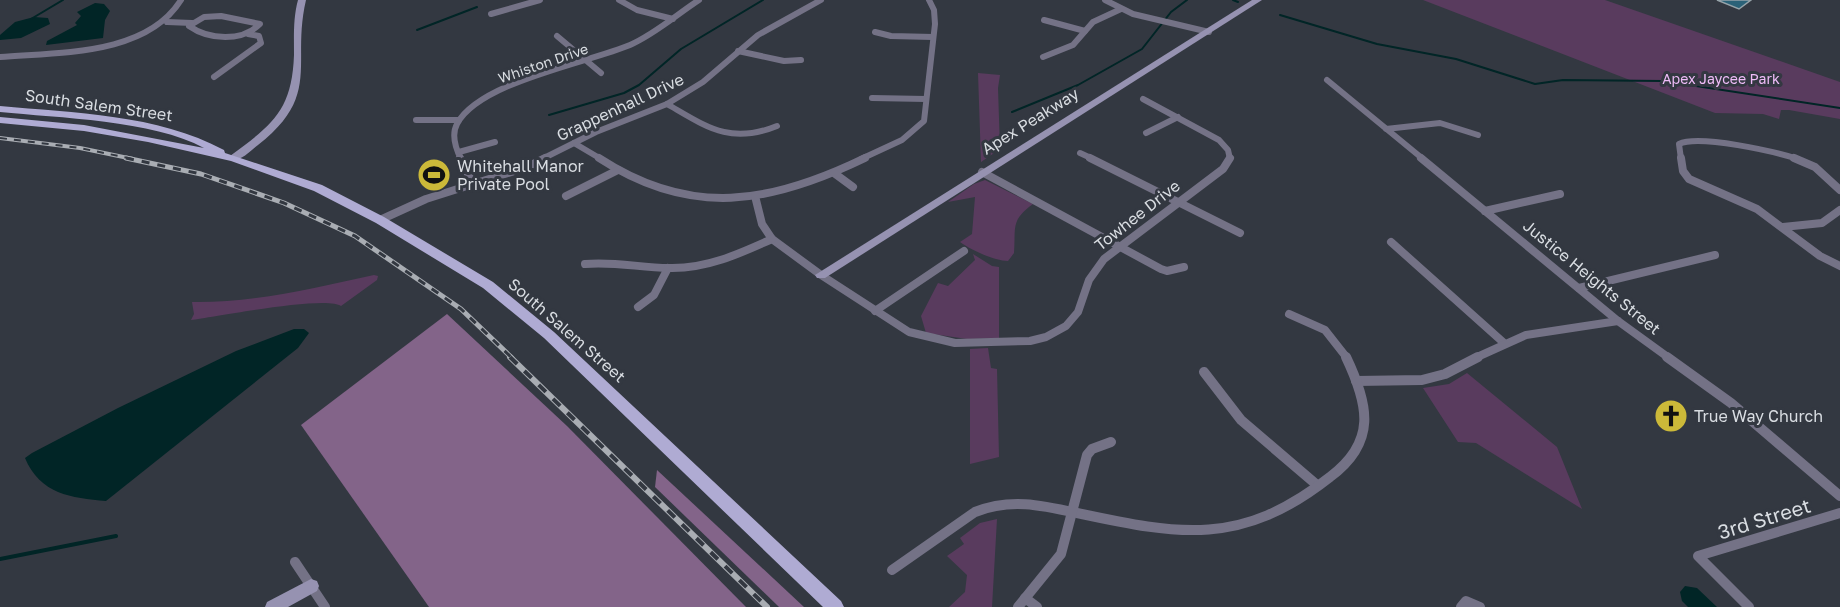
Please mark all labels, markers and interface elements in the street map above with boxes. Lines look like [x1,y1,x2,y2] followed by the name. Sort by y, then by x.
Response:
[496,40,590,86] street label: Whiston Drive
[553,69,687,145] street label: Grappenhall Drive
[1662,70,1780,87] park label: Apex Jaycee Park
[978,83,1082,159] street label: Apex Peakway
[24,85,174,125] street label: South Salem Street
[457,156,584,194] place label: Whitehall Manor Private Pool
[416,157,452,193] sports icon: Whitehall Manor Private Pool
[1090,175,1184,255] street label: Towhee Drive
[1519,215,1665,339] street label: Justice Heights Street
[504,274,630,386] street label: South Salem Street
[1653,398,1689,434] church icon: True Way Church
[1694,406,1823,426] place label: True Way Church
[1715,493,1813,543] street label: 3rd Street

